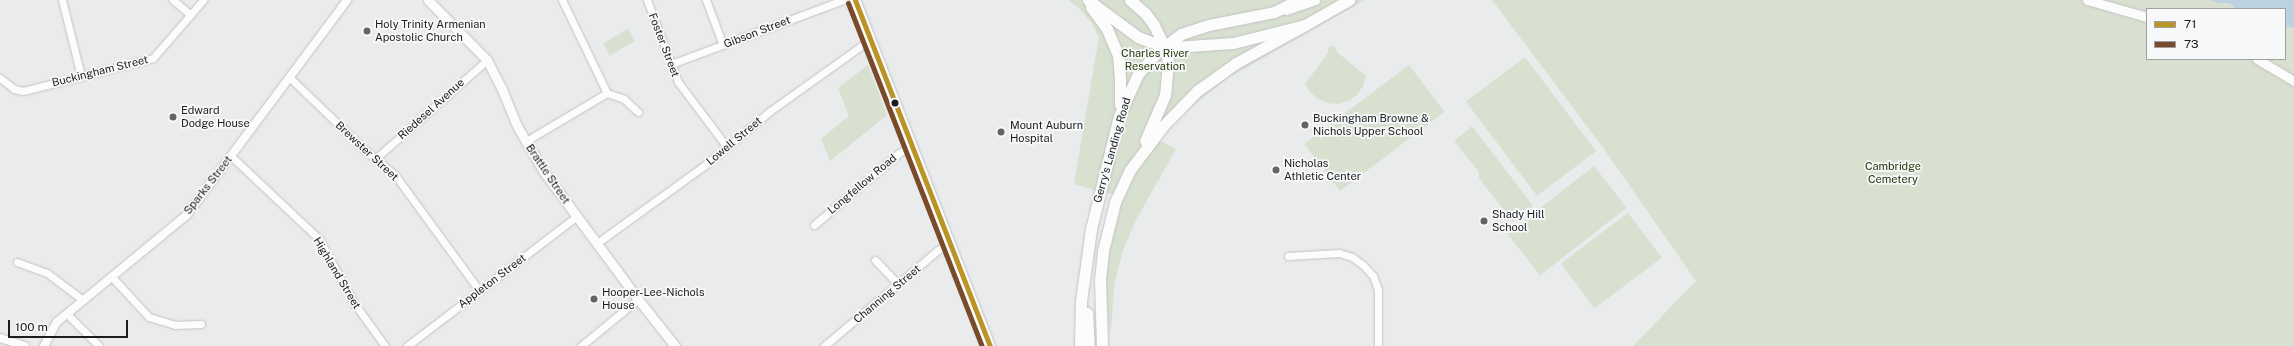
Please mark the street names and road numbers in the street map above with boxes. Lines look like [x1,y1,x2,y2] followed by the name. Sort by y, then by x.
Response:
[646,11,682,79] street label: Foster Street
[722,13,792,51] street label: Gibson Street
[51,53,149,89] street label: Buckingham Street
[395,76,467,142] street label: Riedesel Avenue
[1091,96,1133,204] street label: Gerry's Landing Road
[704,114,764,168] street label: Lowell Street
[333,119,401,183] street label: Brewster Street
[523,142,573,206] street label: Brattle Street
[825,151,899,217] street label: Longfellow Road
[181,153,235,217] street label: Sparks Street
[310,235,364,311] street label: Highland Street
[456,251,528,311] street label: Appleton Street
[851,262,923,326] street label: Channing Street

